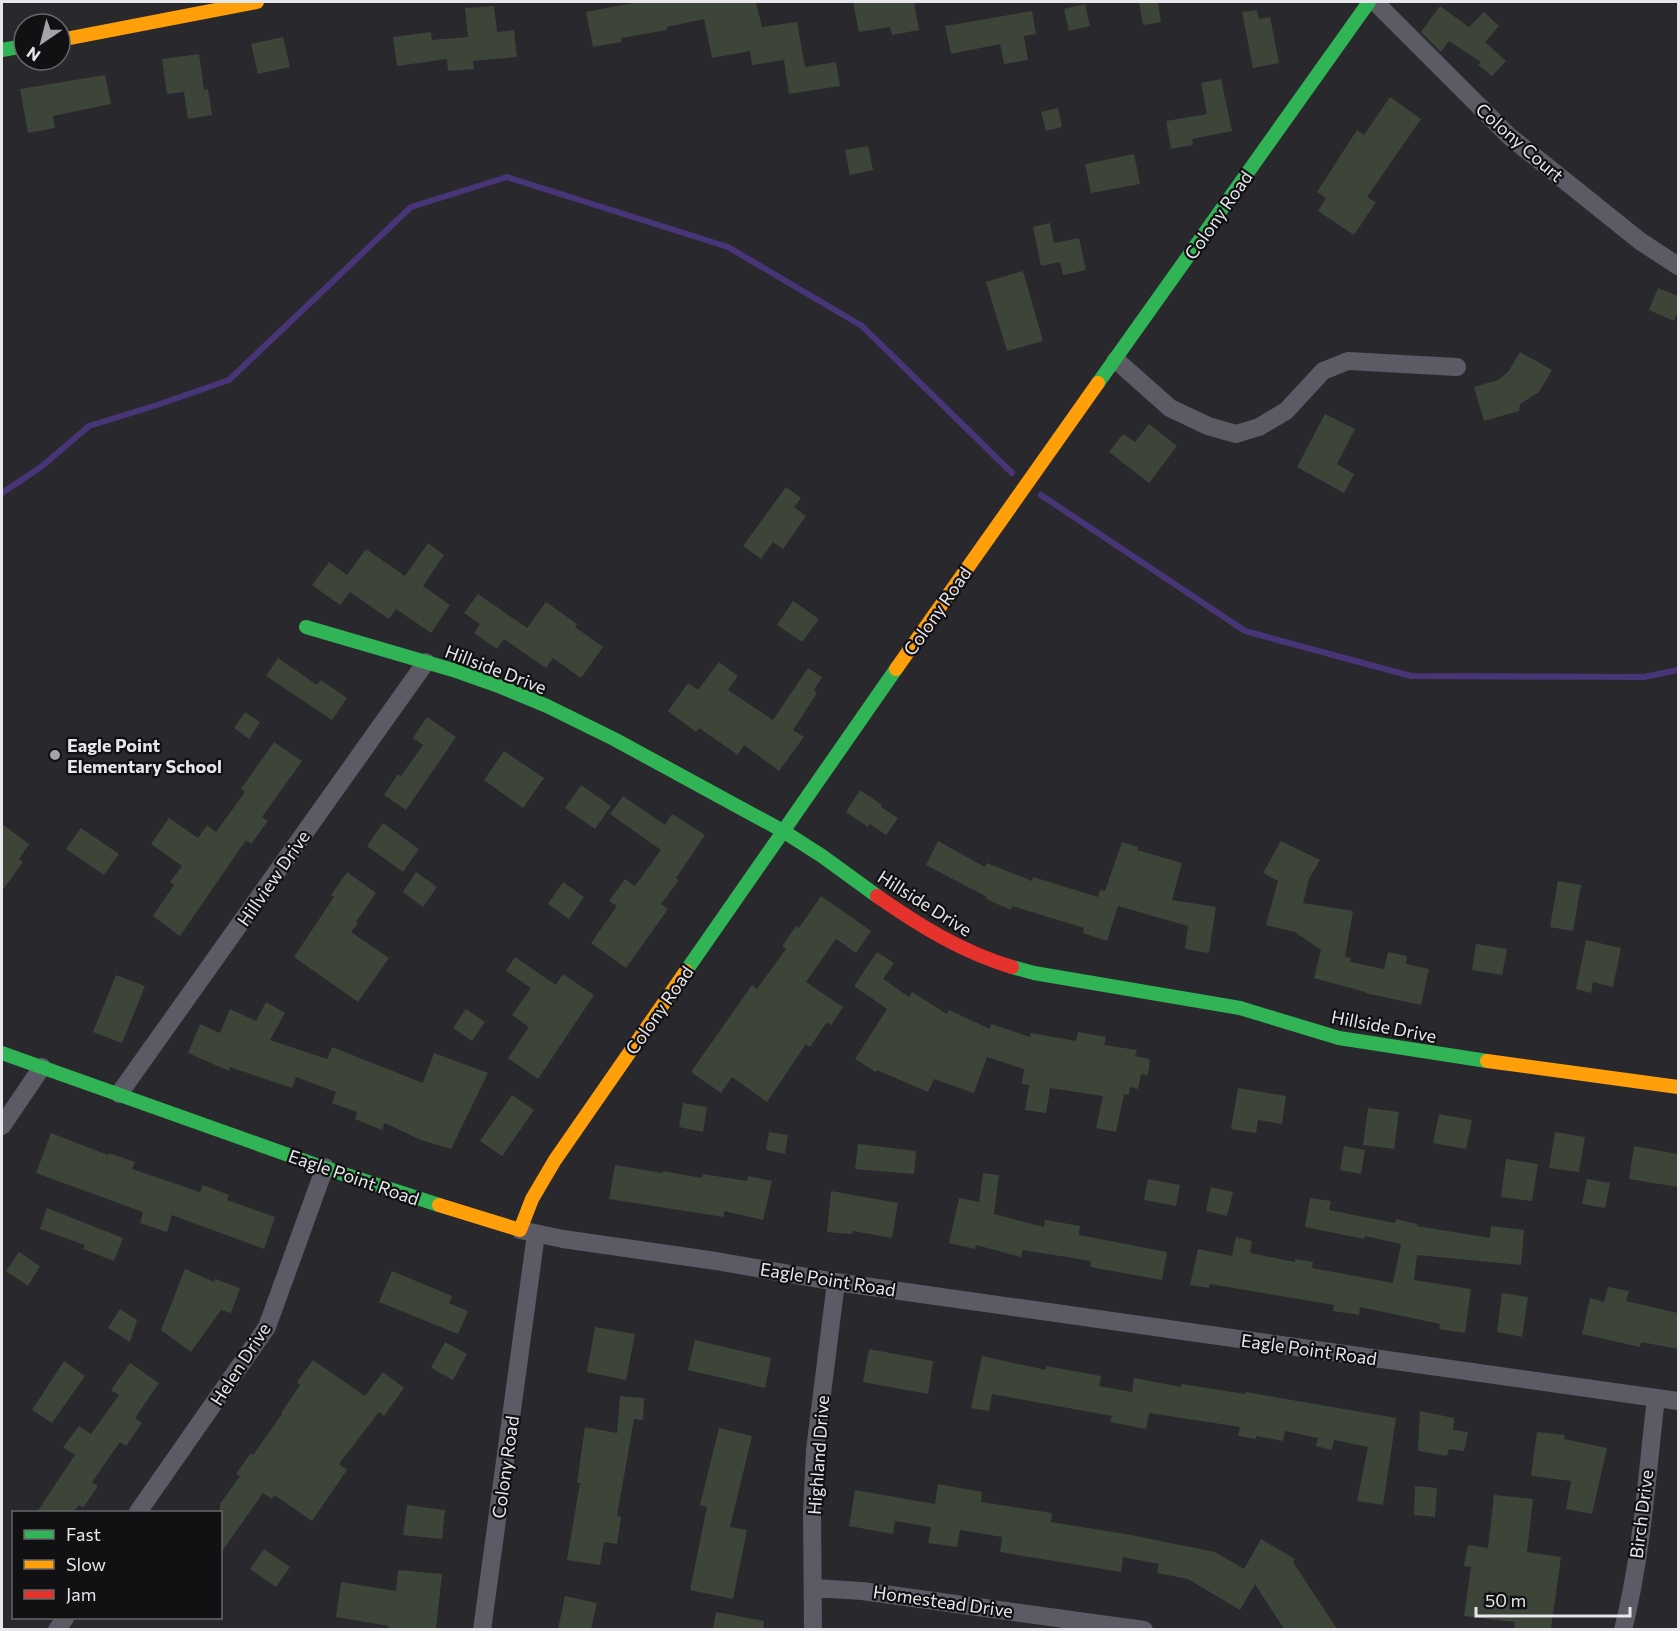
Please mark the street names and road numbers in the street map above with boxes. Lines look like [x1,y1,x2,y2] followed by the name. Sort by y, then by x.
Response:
[1472,98,1568,186] street label: Colony Court
[1179,166,1257,264] street label: Colony Road
[898,562,976,660] street label: Colony Road
[442,640,550,698] street label: Hillside Drive
[232,826,314,930] street label: Hillview Drive
[874,865,976,941] street label: Hillside Drive
[620,961,698,1059] street label: Colony Road
[1329,1005,1439,1047] street label: Hillside Drive
[286,1144,422,1210] street label: Eagle Point Road
[759,1257,897,1301] street label: Eagle Point Road
[205,1318,275,1410] street label: Helen Drive
[1240,1329,1378,1369] street label: Eagle Point Road
[803,1394,833,1516] street label: Highland Drive
[487,1414,523,1520] street label: Colony Road
[1625,1468,1657,1560] street label: Birch Drive
[872,1580,1014,1622] street label: Homestead Drive

